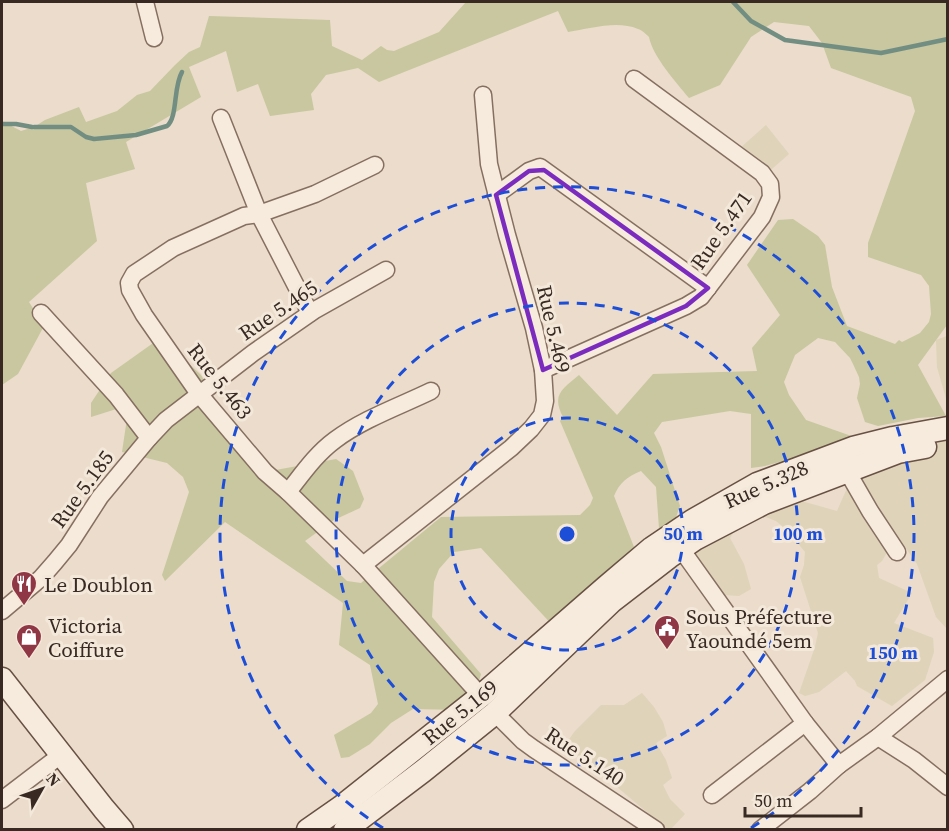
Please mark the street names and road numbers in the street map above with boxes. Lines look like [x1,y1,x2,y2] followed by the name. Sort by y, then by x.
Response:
[683,185,759,275] street label: Rue 5.471
[233,273,323,347] street label: Rue 5.465
[530,282,578,376] street label: Rue 5.469
[181,337,259,425] street label: Rue 5.463
[44,444,120,534] street label: Rue 5.185
[719,453,813,515] street label: Rue 5.328
[416,673,504,751] street label: Rue 5.169
[540,719,630,793] street label: Rue 5.140

